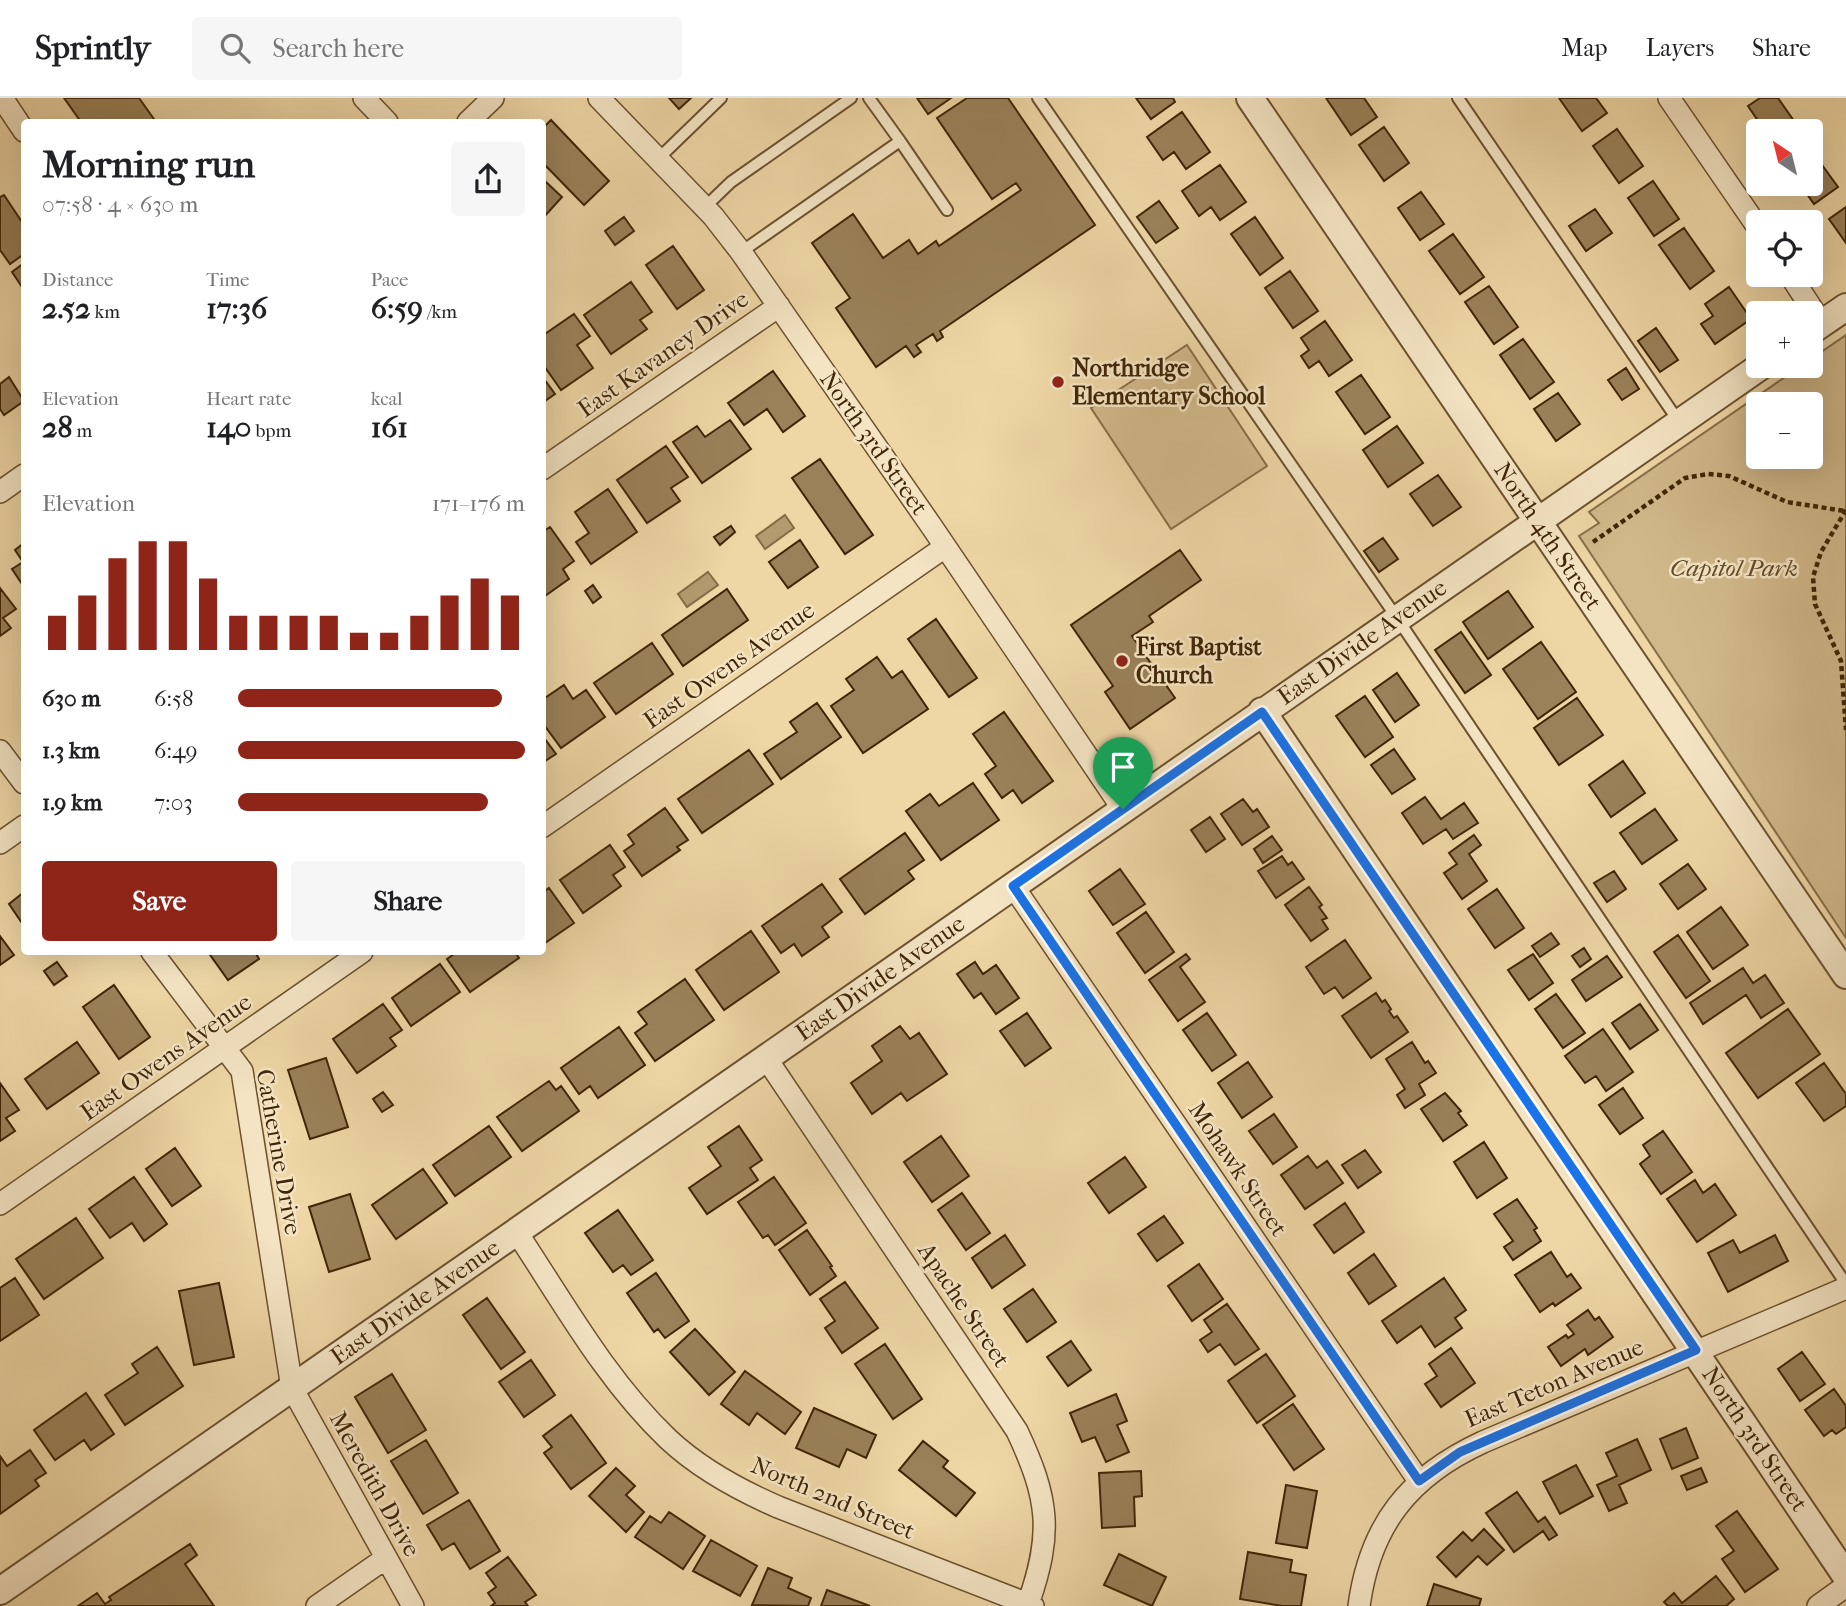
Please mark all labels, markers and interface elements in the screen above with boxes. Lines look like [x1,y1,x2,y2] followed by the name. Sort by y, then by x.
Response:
[192,17,682,80] search box
[35,29,150,68] text: Sprintly
[216,29,254,67] icon: search
[272,33,404,64] text: Search here
[1562,34,1608,62] text: Map
[1646,34,1714,62] text: Layers
[1752,34,1811,62] text: Share
[1746,119,1824,196] north arrow
[1746,119,1823,469] map controls
[42,142,255,187] text: Morning run
[451,142,525,216] button: share
[42,191,198,218] text: 07:58 · 4 × 630 m
[1746,210,1823,287] button: locate
[42,269,113,291] text: Distance
[206,269,250,291] text: Time
[371,269,409,291] text: Pace
[572,285,754,423] street label: East Kavaney Drive
[42,291,90,326] text: 2.52
[206,291,267,326] text: 17:36
[371,291,423,326] text: 6:59
[90,301,120,323] text: km
[423,301,457,323] text: /km
[1746,301,1823,378] button: +
[1072,354,1266,410] place label: Northridge Elementary School
[814,366,934,520] street label: North 3rd Street
[1050,374,1066,390] marker: Northridge Elementary School
[42,388,119,410] text: Elevation
[206,388,291,410] text: Heart rate
[371,388,403,410] text: kcal
[1746,392,1823,469] button: −
[42,410,73,445] text: 28
[206,410,251,445] text: 140
[371,410,408,445] text: 161
[73,420,92,442] text: m
[251,420,291,442] text: bpm
[1488,457,1608,615] street label: North 4th Street
[42,490,135,517] text: Elevation
[432,490,525,517] text: 171–176 m
[1670,554,1798,582] park label: Capitol Park
[1272,573,1452,711] street label: East Divide Avenue
[638,596,820,734] street label: East Owens Avenue
[1135,633,1262,689] place label: First Baptist Church
[1114,653,1130,669] marker: First Baptist Church
[42,685,101,712] text: 630 m
[154,685,194,712] text: 6:58
[42,737,100,764] text: 1.3 km
[154,737,198,764] text: 6:49
[1093,737,1153,809] pin
[1104,748,1142,786] icon: arrive
[42,789,102,816] text: 1.9 km
[154,789,193,816] text: 7:03
[42,861,277,941] button: Save
[291,861,525,941] button: Share
[790,909,970,1047] street label: East Divide Avenue
[75,988,257,1126] street label: East Owens Avenue
[251,1067,307,1237] street label: Catherine Drive
[1183,1096,1294,1242] street label: Mohawk Street
[325,1233,505,1371] street label: East Divide Avenue
[912,1237,1016,1373] street label: Apache Street
[1460,1333,1648,1433] street label: East Teton Avenue
[1696,1361,1814,1517] street label: North 3rd Street
[324,1407,426,1561] street label: Meredith Drive
[747,1451,919,1545] street label: North 2nd Street

